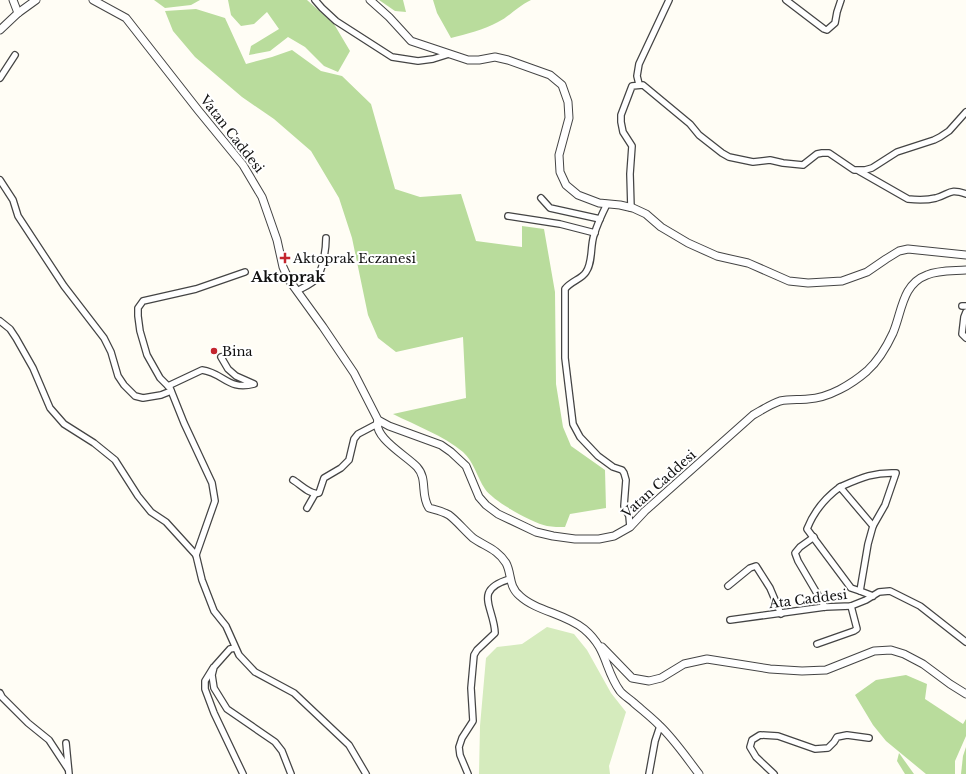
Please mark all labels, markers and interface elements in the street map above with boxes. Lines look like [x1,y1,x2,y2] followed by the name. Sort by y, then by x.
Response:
[196,91,268,177] street label: Vatan Caddesi
[292,250,416,267] place label: Aktoprak Eczanesi
[280,253,290,263] marker: Aktoprak Eczanesi
[250,267,326,286] district label: Aktoprak
[222,343,253,360] place label: Bina
[209,346,219,356] marker: Bina
[618,446,700,522] street label: Vatan Caddesi
[767,586,849,612] street label: Ata Caddesi

